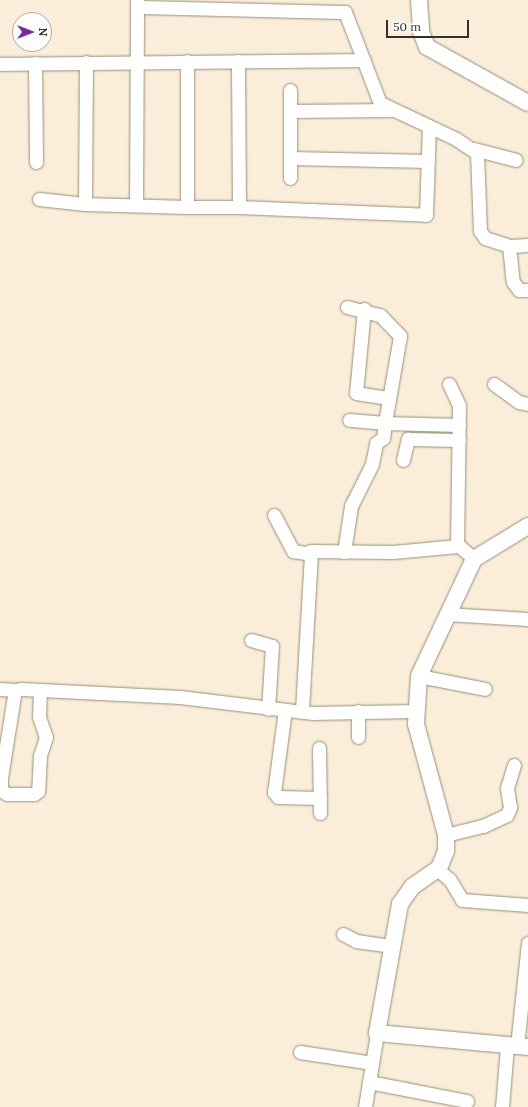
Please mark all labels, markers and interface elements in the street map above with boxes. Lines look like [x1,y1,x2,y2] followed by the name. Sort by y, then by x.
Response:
[12,12,52,52] north arrow
[388,12,471,38] scale bar
[393,19,421,34] text: 50 m
[36,28,50,36] text: N

